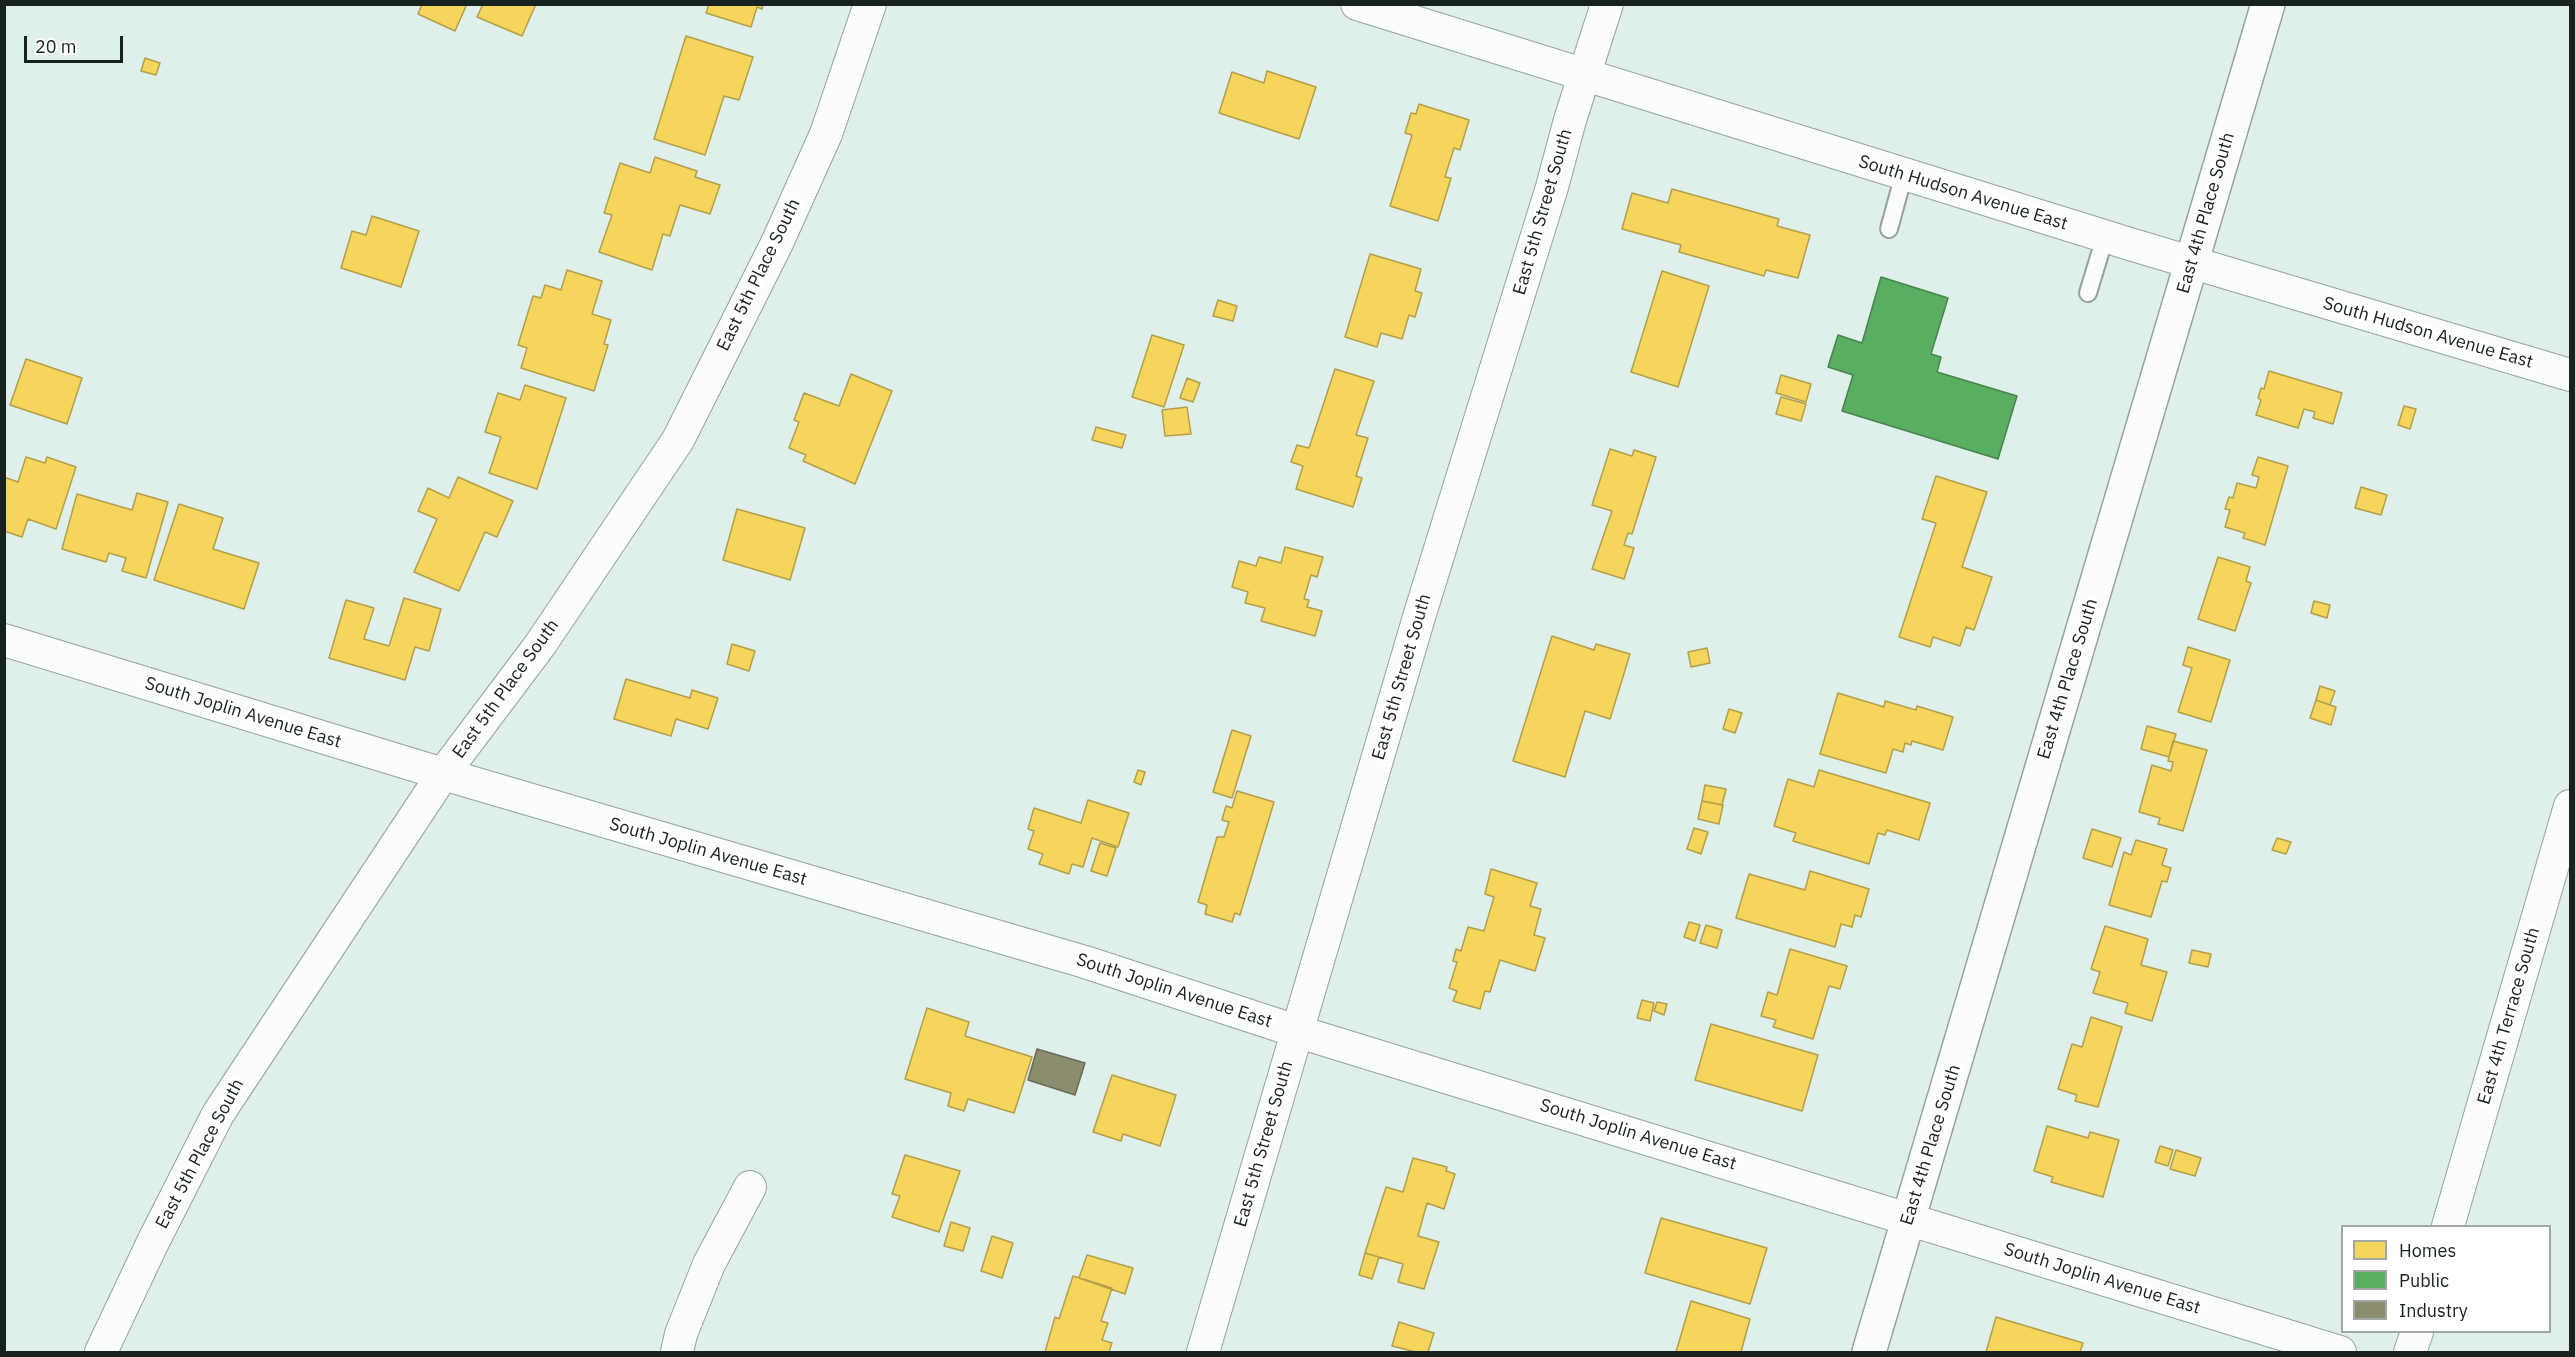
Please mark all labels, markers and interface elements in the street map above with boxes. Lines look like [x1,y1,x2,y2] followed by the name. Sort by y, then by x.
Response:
[27,24,126,62] scale bar
[35,35,77,58] text: 20 m
[1509,126,1577,298] street label: East 5th Street South
[2173,130,2239,296] street label: East 4th Place South
[1856,151,2070,235] street label: South Hudson Avenue East
[713,195,805,355] street label: East 5th Place South
[2320,293,2536,373] street label: South Hudson Avenue East
[1368,591,1436,763] street label: East 5th Street South
[2033,596,2103,762] street label: East 4th Place South
[448,615,564,763] street label: East 5th Place South
[142,673,344,753] street label: South Joplin Avenue East
[607,813,809,891] street label: South Joplin Avenue East
[2473,925,2545,1107] street label: East 4th Terrace South
[1073,949,1275,1033] street label: South Joplin Avenue East
[1230,1058,1298,1230] street label: East 5th Street South
[1896,1062,1966,1228] street label: East 4th Place South
[151,1075,249,1233] street label: East 5th Place South
[1537,1095,1739,1175] street label: South Joplin Avenue East
[2341,1225,2551,1333] legend
[2001,1239,2203,1319] street label: South Joplin Avenue East
[2399,1239,2456,1262] text: Homes
[2399,1269,2449,1292] text: Public
[2399,1299,2468,1322] text: Industry

